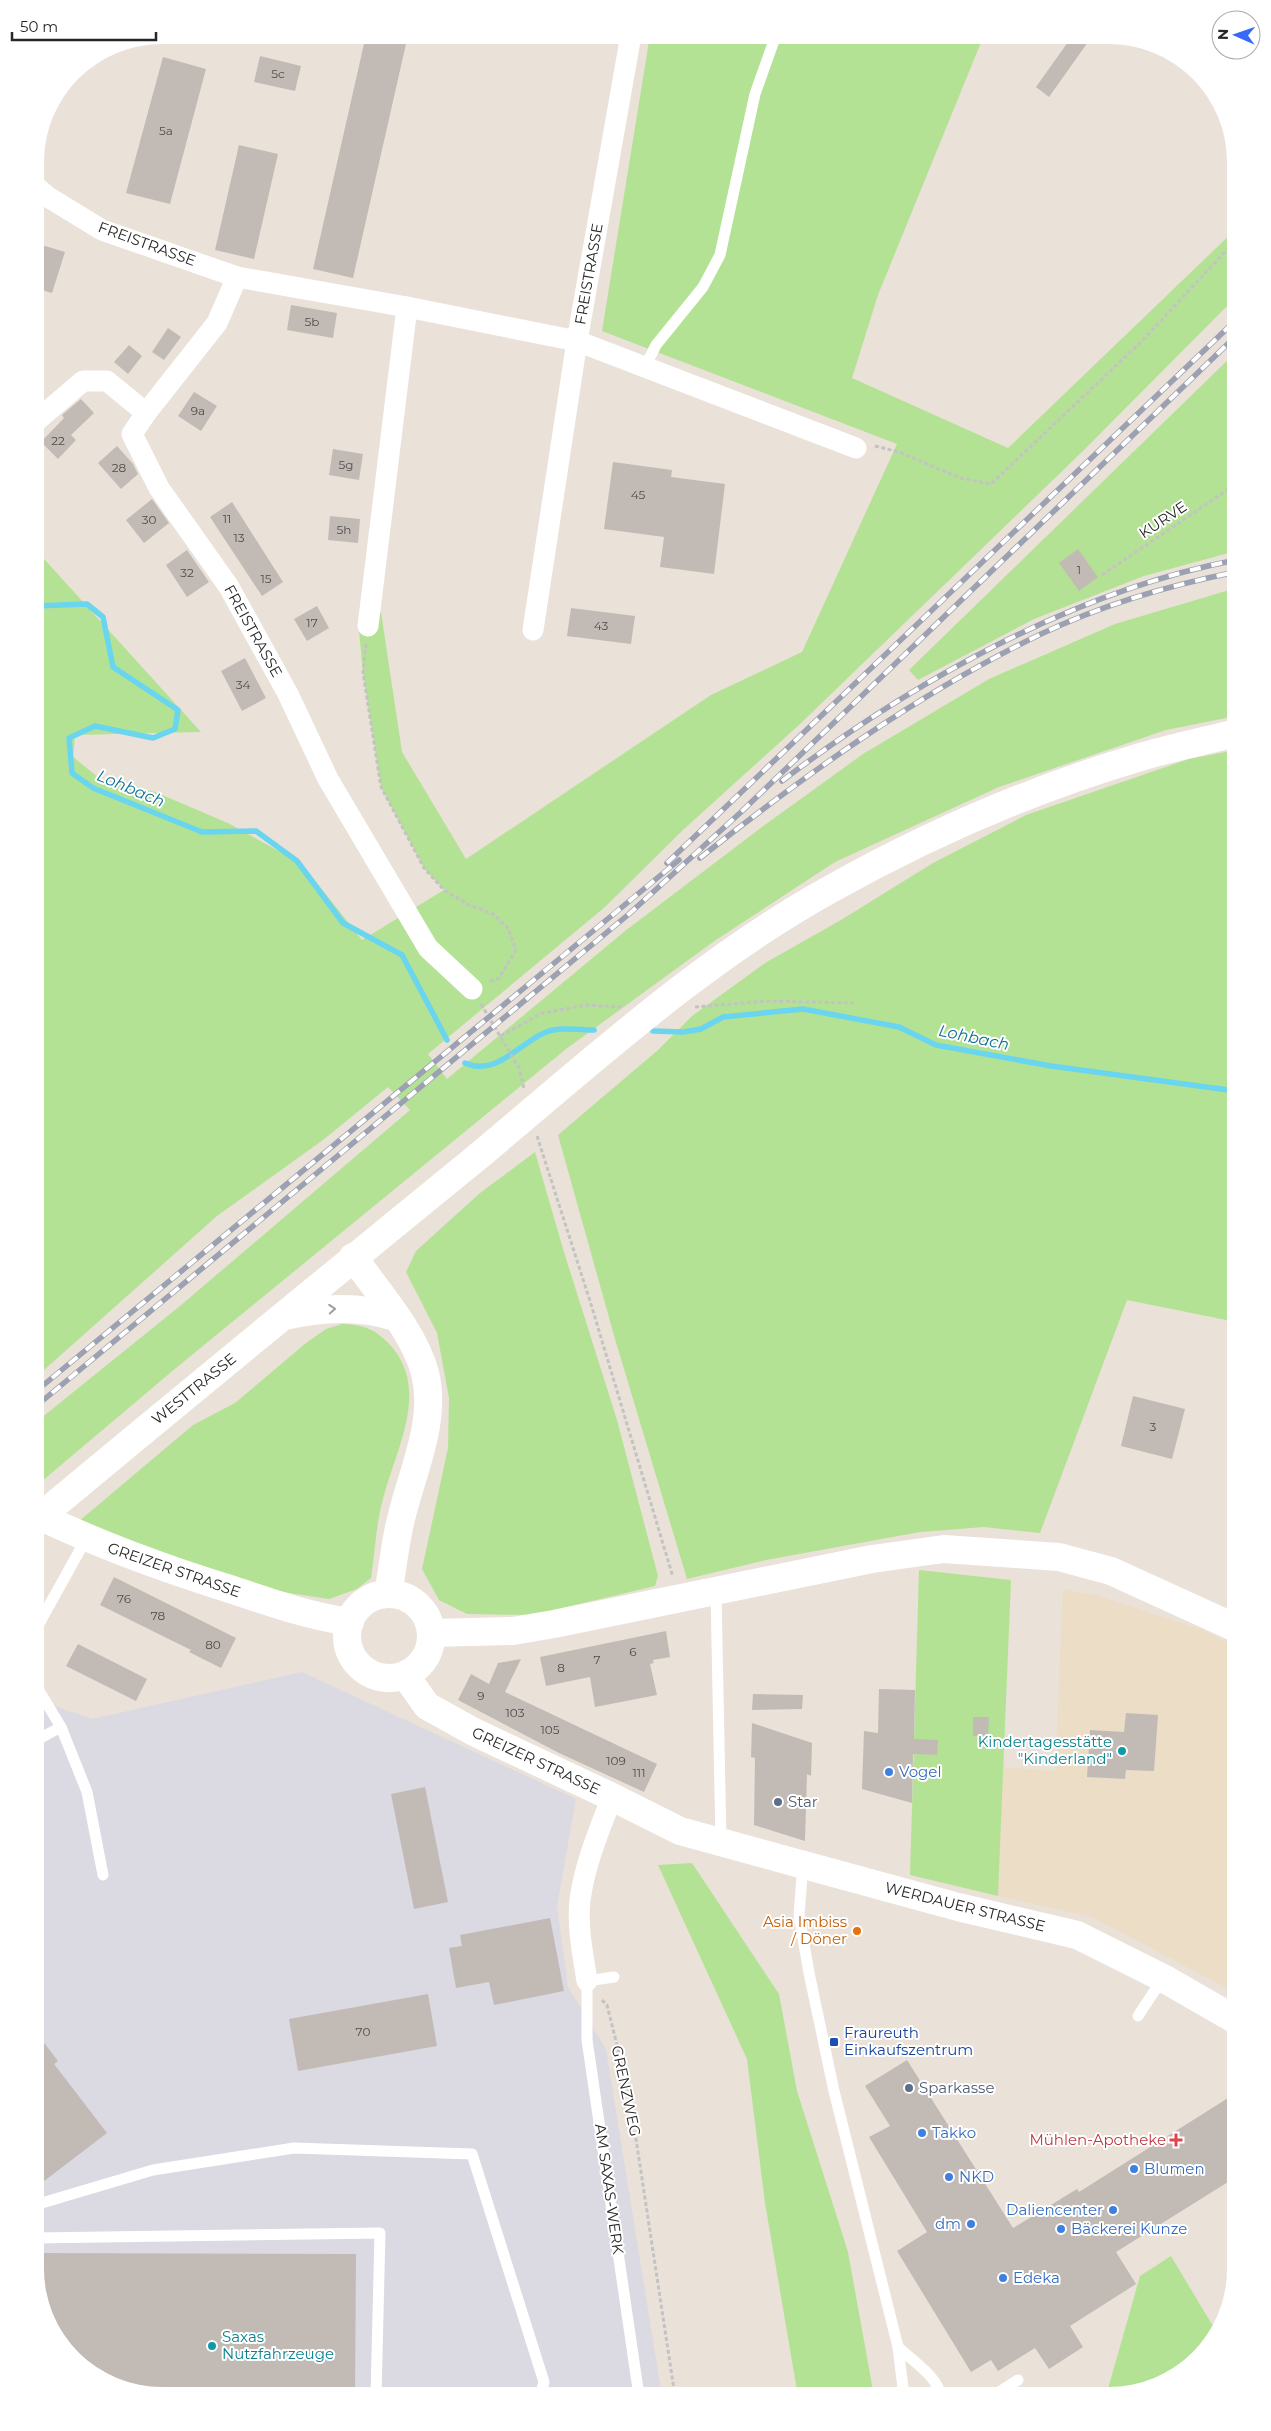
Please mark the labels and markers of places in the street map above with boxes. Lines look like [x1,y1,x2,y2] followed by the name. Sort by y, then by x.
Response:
[978,1732,1112,1768] place label: Kindertagesstätte "Kinderland"
[1116,1745,1128,1757] marker: Kindertagesstätte "Kinderland"
[899,1762,941,1781] place label: Vogel
[883,1766,895,1778] marker: Vogel
[788,1792,818,1811] place label: Star
[772,1796,784,1808] marker: Star
[763,1912,847,1948] place label: Asia Imbiss / Döner
[851,1925,863,1937] marker: Asia Imbiss / Döner
[844,2023,973,2059] place label: Fraureuth Einkaufszentrum
[828,2036,840,2048] marker: Fraureuth Einkaufszentrum
[919,2078,994,2097] place label: Sparkasse
[903,2082,915,2094] marker: Sparkasse
[932,2123,976,2142] place label: Takko
[916,2127,928,2139] marker: Takko
[1029,2130,1166,2149] place label: Mühlen-Apotheke
[1170,2134,1182,2146] marker: Mühlen-Apotheke
[1144,2159,1205,2178] place label: Blumen
[1128,2163,1140,2175] marker: Blumen
[959,2167,994,2186] place label: NKD
[943,2171,955,2183] marker: NKD
[1006,2200,1103,2219] place label: Daliencenter
[1107,2204,1119,2216] marker: Daliencenter
[935,2214,961,2233] place label: dm
[965,2218,977,2230] marker: dm
[1071,2219,1187,2238] place label: Bäckerei Kunze
[1055,2223,1067,2235] marker: Bäckerei Kunze
[1013,2268,1060,2287] place label: Edeka
[997,2272,1009,2284] marker: Edeka
[222,2327,334,2363] place label: Saxas Nutzfahrzeuge
[206,2340,218,2352] marker: Saxas Nutzfahrzeuge

